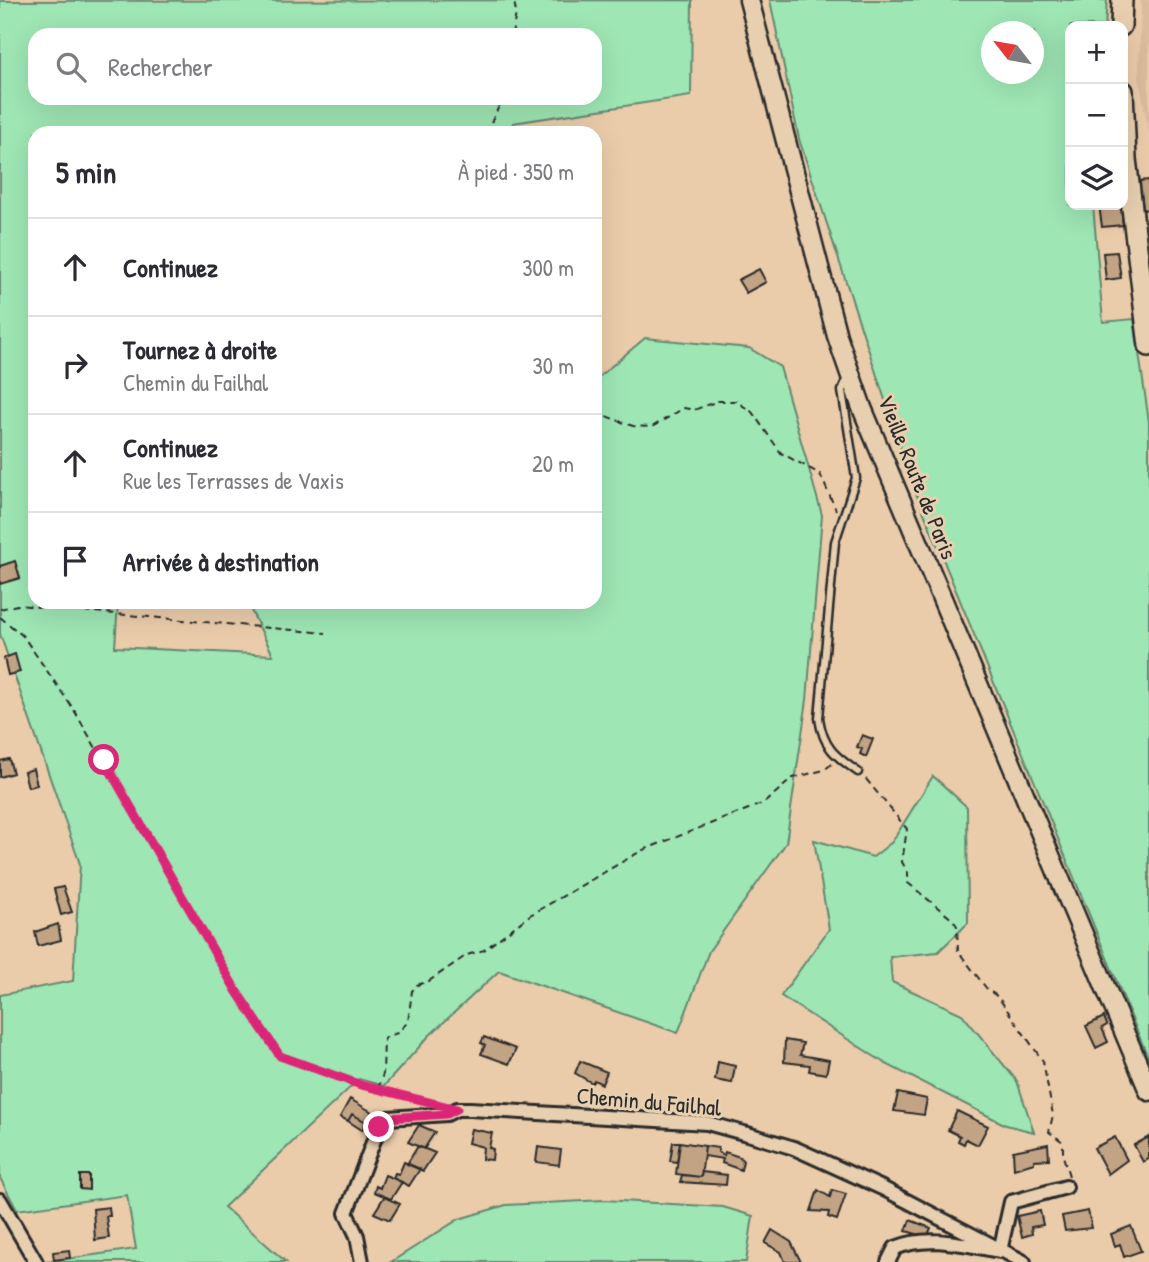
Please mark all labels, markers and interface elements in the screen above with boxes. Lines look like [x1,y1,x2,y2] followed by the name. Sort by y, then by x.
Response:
[981,21,1044,84] north arrow
[1065,21,1128,210] map controls
[1065,21,1128,84] button: +
[28,28,602,105] search box
[52,48,90,86] icon: search
[108,49,213,84] text: Rechercher
[1065,84,1128,147] button: −
[1065,147,1128,210] button: layers
[56,152,116,192] text: 5 min
[458,156,574,187] text: À pied · 350 m
[56,248,94,286] icon: ahead
[123,250,218,285] text: Continuez
[522,252,574,283] text: 300 m
[123,332,277,367] text: Tournez à droite
[56,346,94,384] icon: right
[532,350,574,381] text: 30 m
[123,367,268,398] text: Chemin du Failhal
[871,390,965,564] street label: Vieille Route de Paris
[123,430,218,465] text: Continuez
[56,444,94,482] icon: ahead
[532,448,574,479] text: 20 m
[123,465,344,496] text: Rue les Terrasses de Vaxis
[56,542,94,580] icon: arrive
[123,544,319,579] text: Arrivée à destination
[88,744,119,775] route start
[575,1079,723,1123] street label: Chemin du Failhal
[363,1111,394,1142] route end

